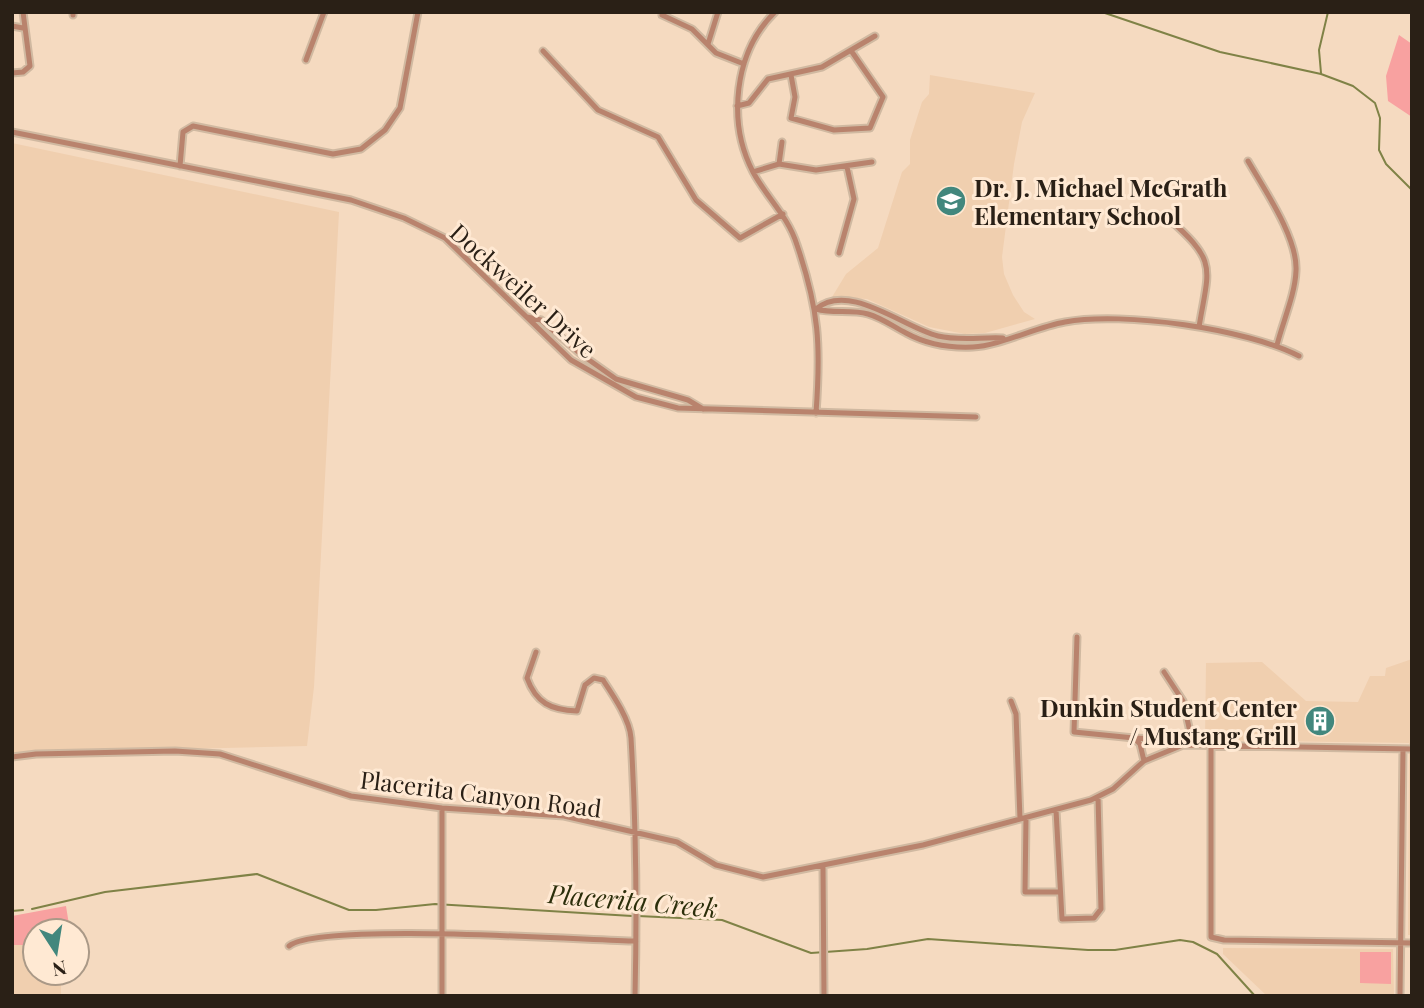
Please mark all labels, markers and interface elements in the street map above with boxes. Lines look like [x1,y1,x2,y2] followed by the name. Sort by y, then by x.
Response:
[974,171,1228,231] place label: Dr. J. Michael McGrath Elementary School
[934,184,968,218] school or university icon: Dr. J. Michael McGrath Elementary School
[444,216,604,364] street label: Dockweiler Drive
[1040,691,1298,751] place label: Dunkin Student Center / Mustang Grill
[1303,704,1337,738] building icon: Dunkin Student Center / Mustang Grill
[359,762,604,824] street label: Placerita Canyon Road
[546,875,719,925] water label: Placerita Creek
[21,917,91,987] north arrow
[50,955,69,984] text: N

